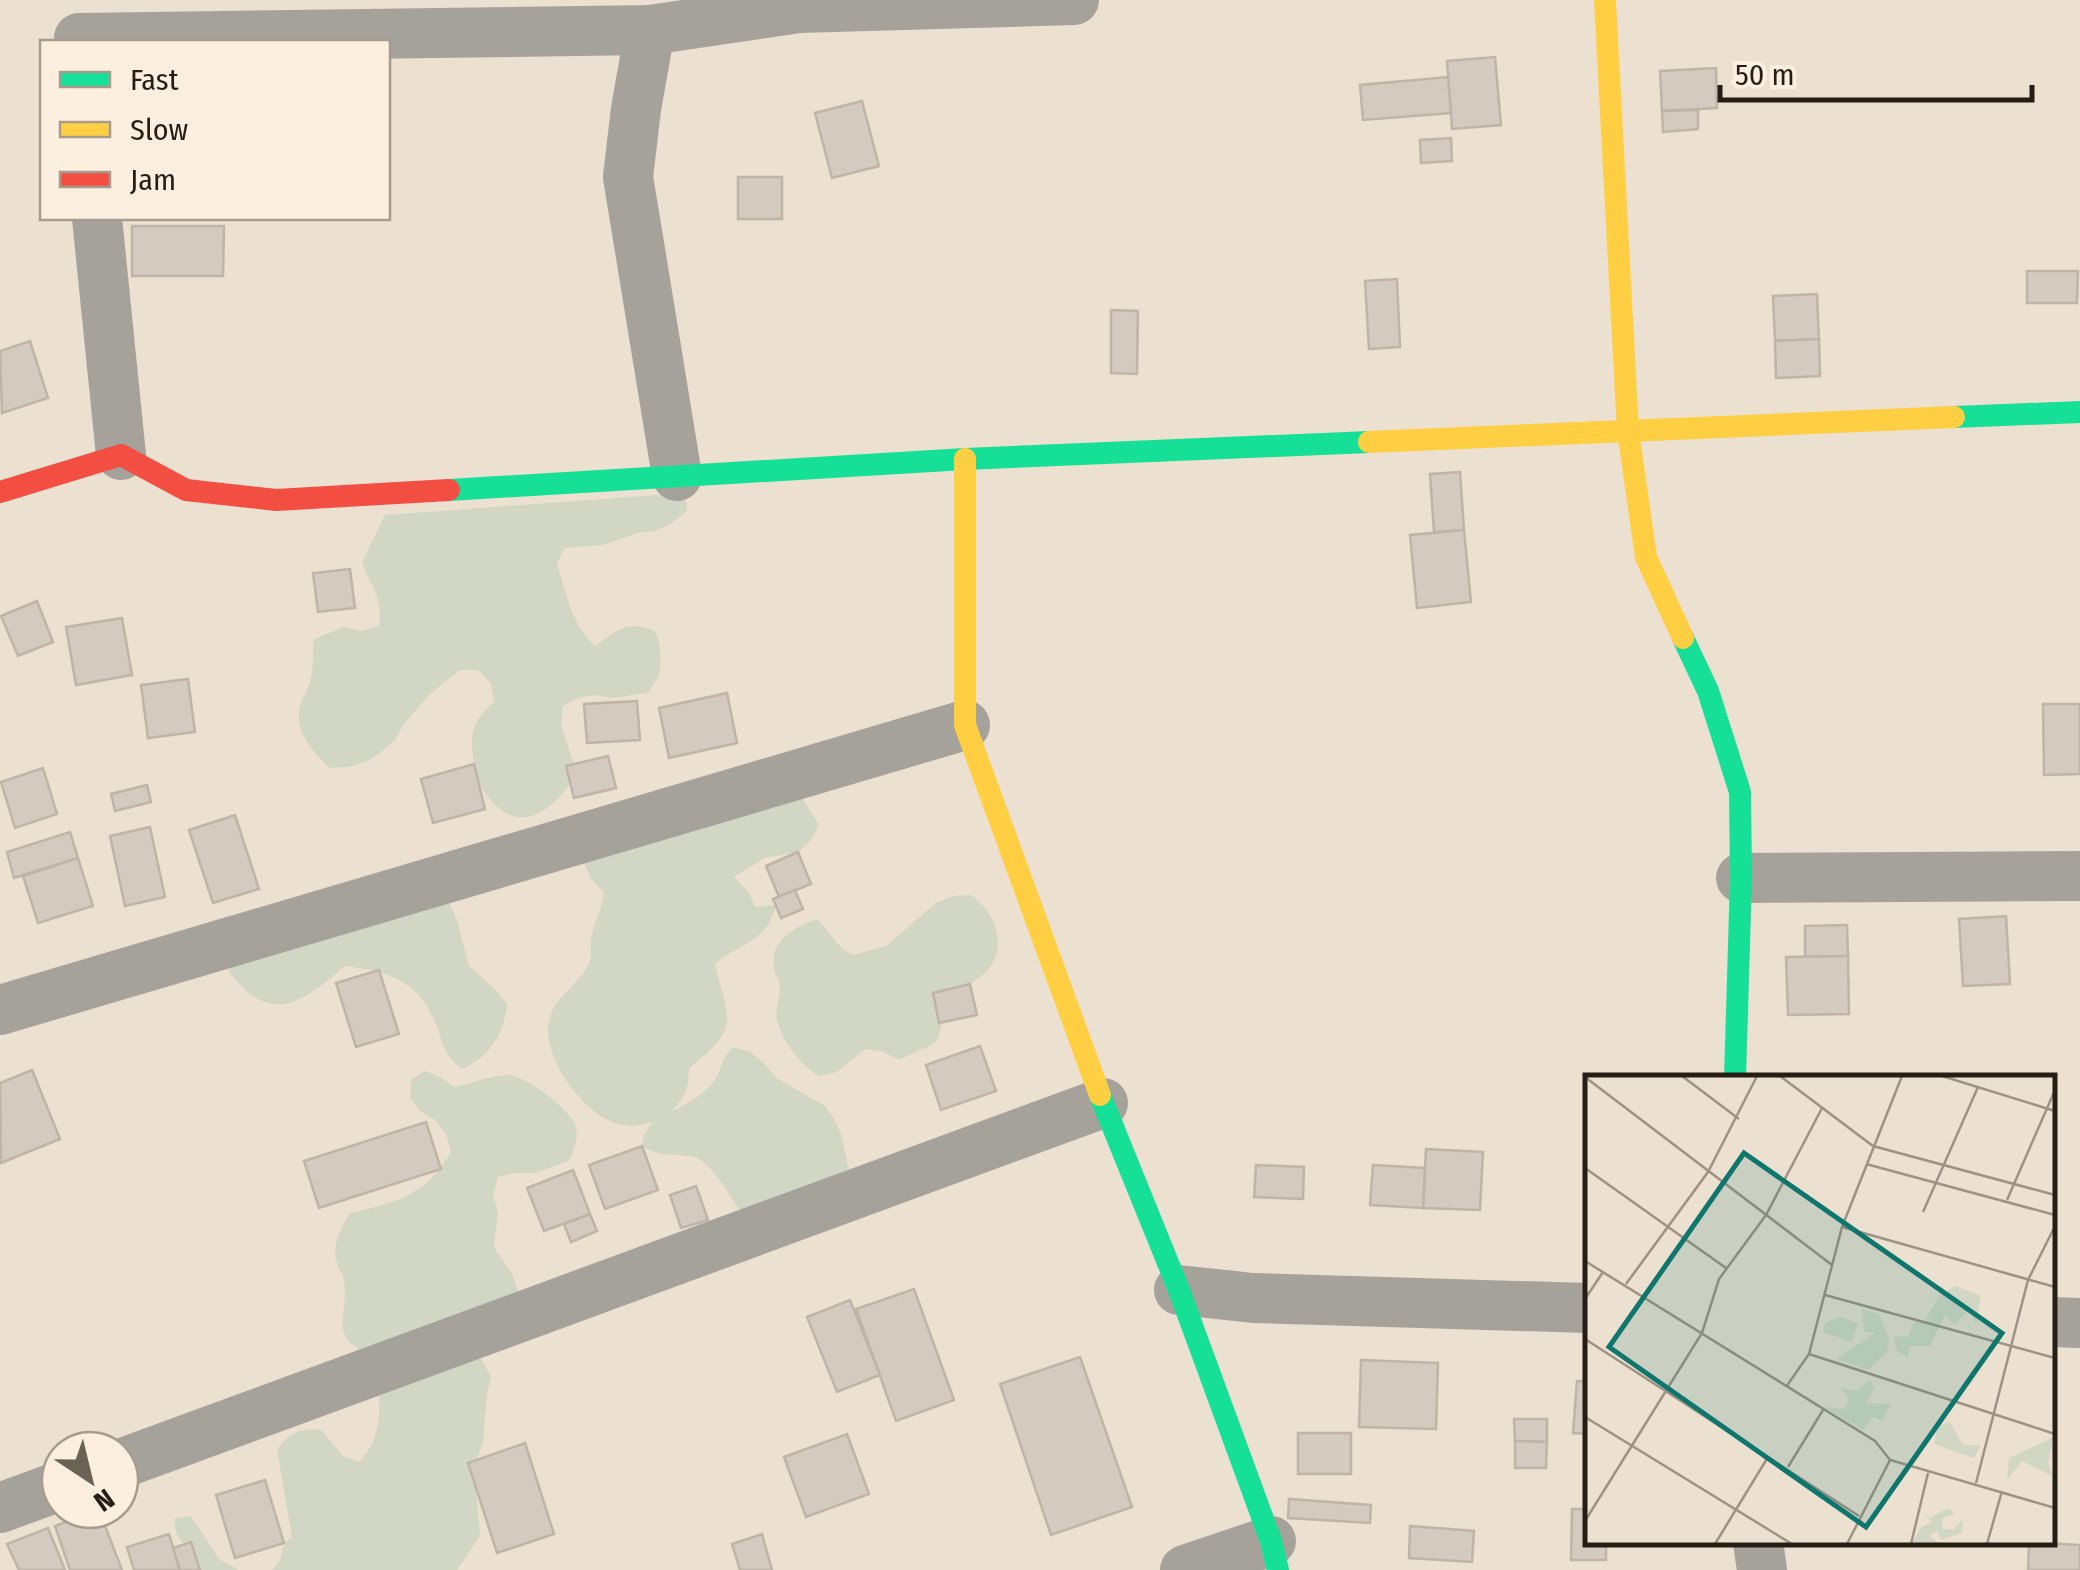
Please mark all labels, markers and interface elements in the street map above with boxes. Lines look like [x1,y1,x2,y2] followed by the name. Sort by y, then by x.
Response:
[40,40,390,220] legend
[1720,40,2032,102] scale bar
[1735,57,1795,93] text: 50 m
[130,62,179,98] text: Fast
[130,112,188,148] text: Slow
[130,162,176,198] text: Jam
[1585,1075,2055,1545] inset map
[40,1430,140,1530] north arrow
[88,1482,120,1518] text: N

